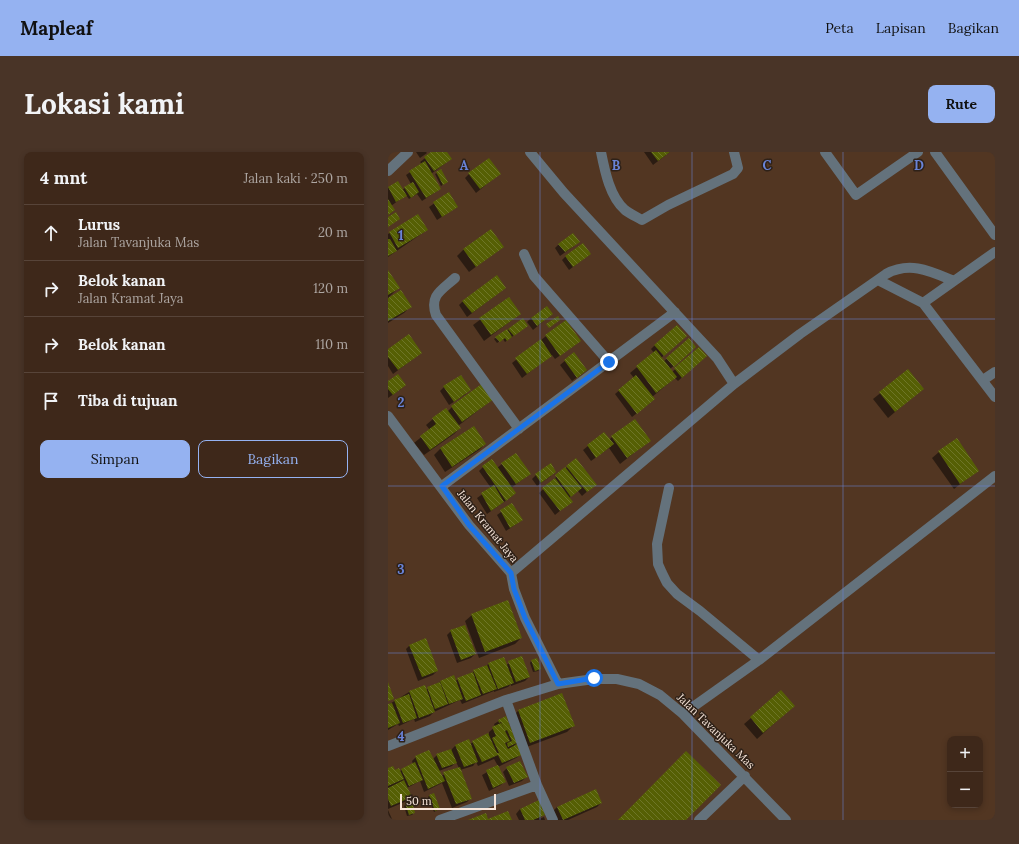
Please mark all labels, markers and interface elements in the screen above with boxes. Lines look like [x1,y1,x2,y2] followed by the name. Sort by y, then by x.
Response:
[20,16,93,40] text: Mapleaf
[825,19,854,37] text: Peta
[876,19,926,37] text: Lapisan
[948,19,999,37] text: Bagikan
[928,85,995,123] button: Rute
[24,86,184,122] text: Lokasi kami
[460,157,469,174] text: A
[612,157,621,174] text: B
[763,157,772,174] text: C
[914,157,924,174] text: D
[40,167,87,189] text: 4 mnt
[243,170,348,187] text: Jalan kaki · 250 m
[78,215,120,234] text: Lurus
[40,222,62,244] icon: ahead
[318,224,348,241] text: 20 m
[398,227,404,244] text: 1
[78,234,199,251] text: Jalan Tavanjuka Mas
[78,271,166,290] text: Belok kanan
[40,278,62,300] icon: right
[313,280,348,297] text: 120 m
[78,290,184,307] text: Jalan Kramat Jaya
[40,334,62,356] icon: right
[78,335,166,354] text: Belok kanan
[315,336,348,353] text: 110 m
[600,353,618,371] route end
[40,390,62,412] icon: arrive
[78,391,177,410] text: Tiba di tujuan
[398,394,405,411] text: 2
[40,440,190,478] button: Simpan
[198,440,348,478] button: Bagikan
[454,486,522,565] street label: Jalan Kramat Jaya
[397,561,405,578] text: 3
[585,669,603,687] route start
[673,690,758,772] street label: Jalan Tavanjuka Mas
[397,728,405,745] text: 4
[947,736,983,808] map controls
[947,736,983,772] button: +
[947,772,983,808] button: −
[400,792,496,811] scale bar
[406,794,432,808] text: 50 m

